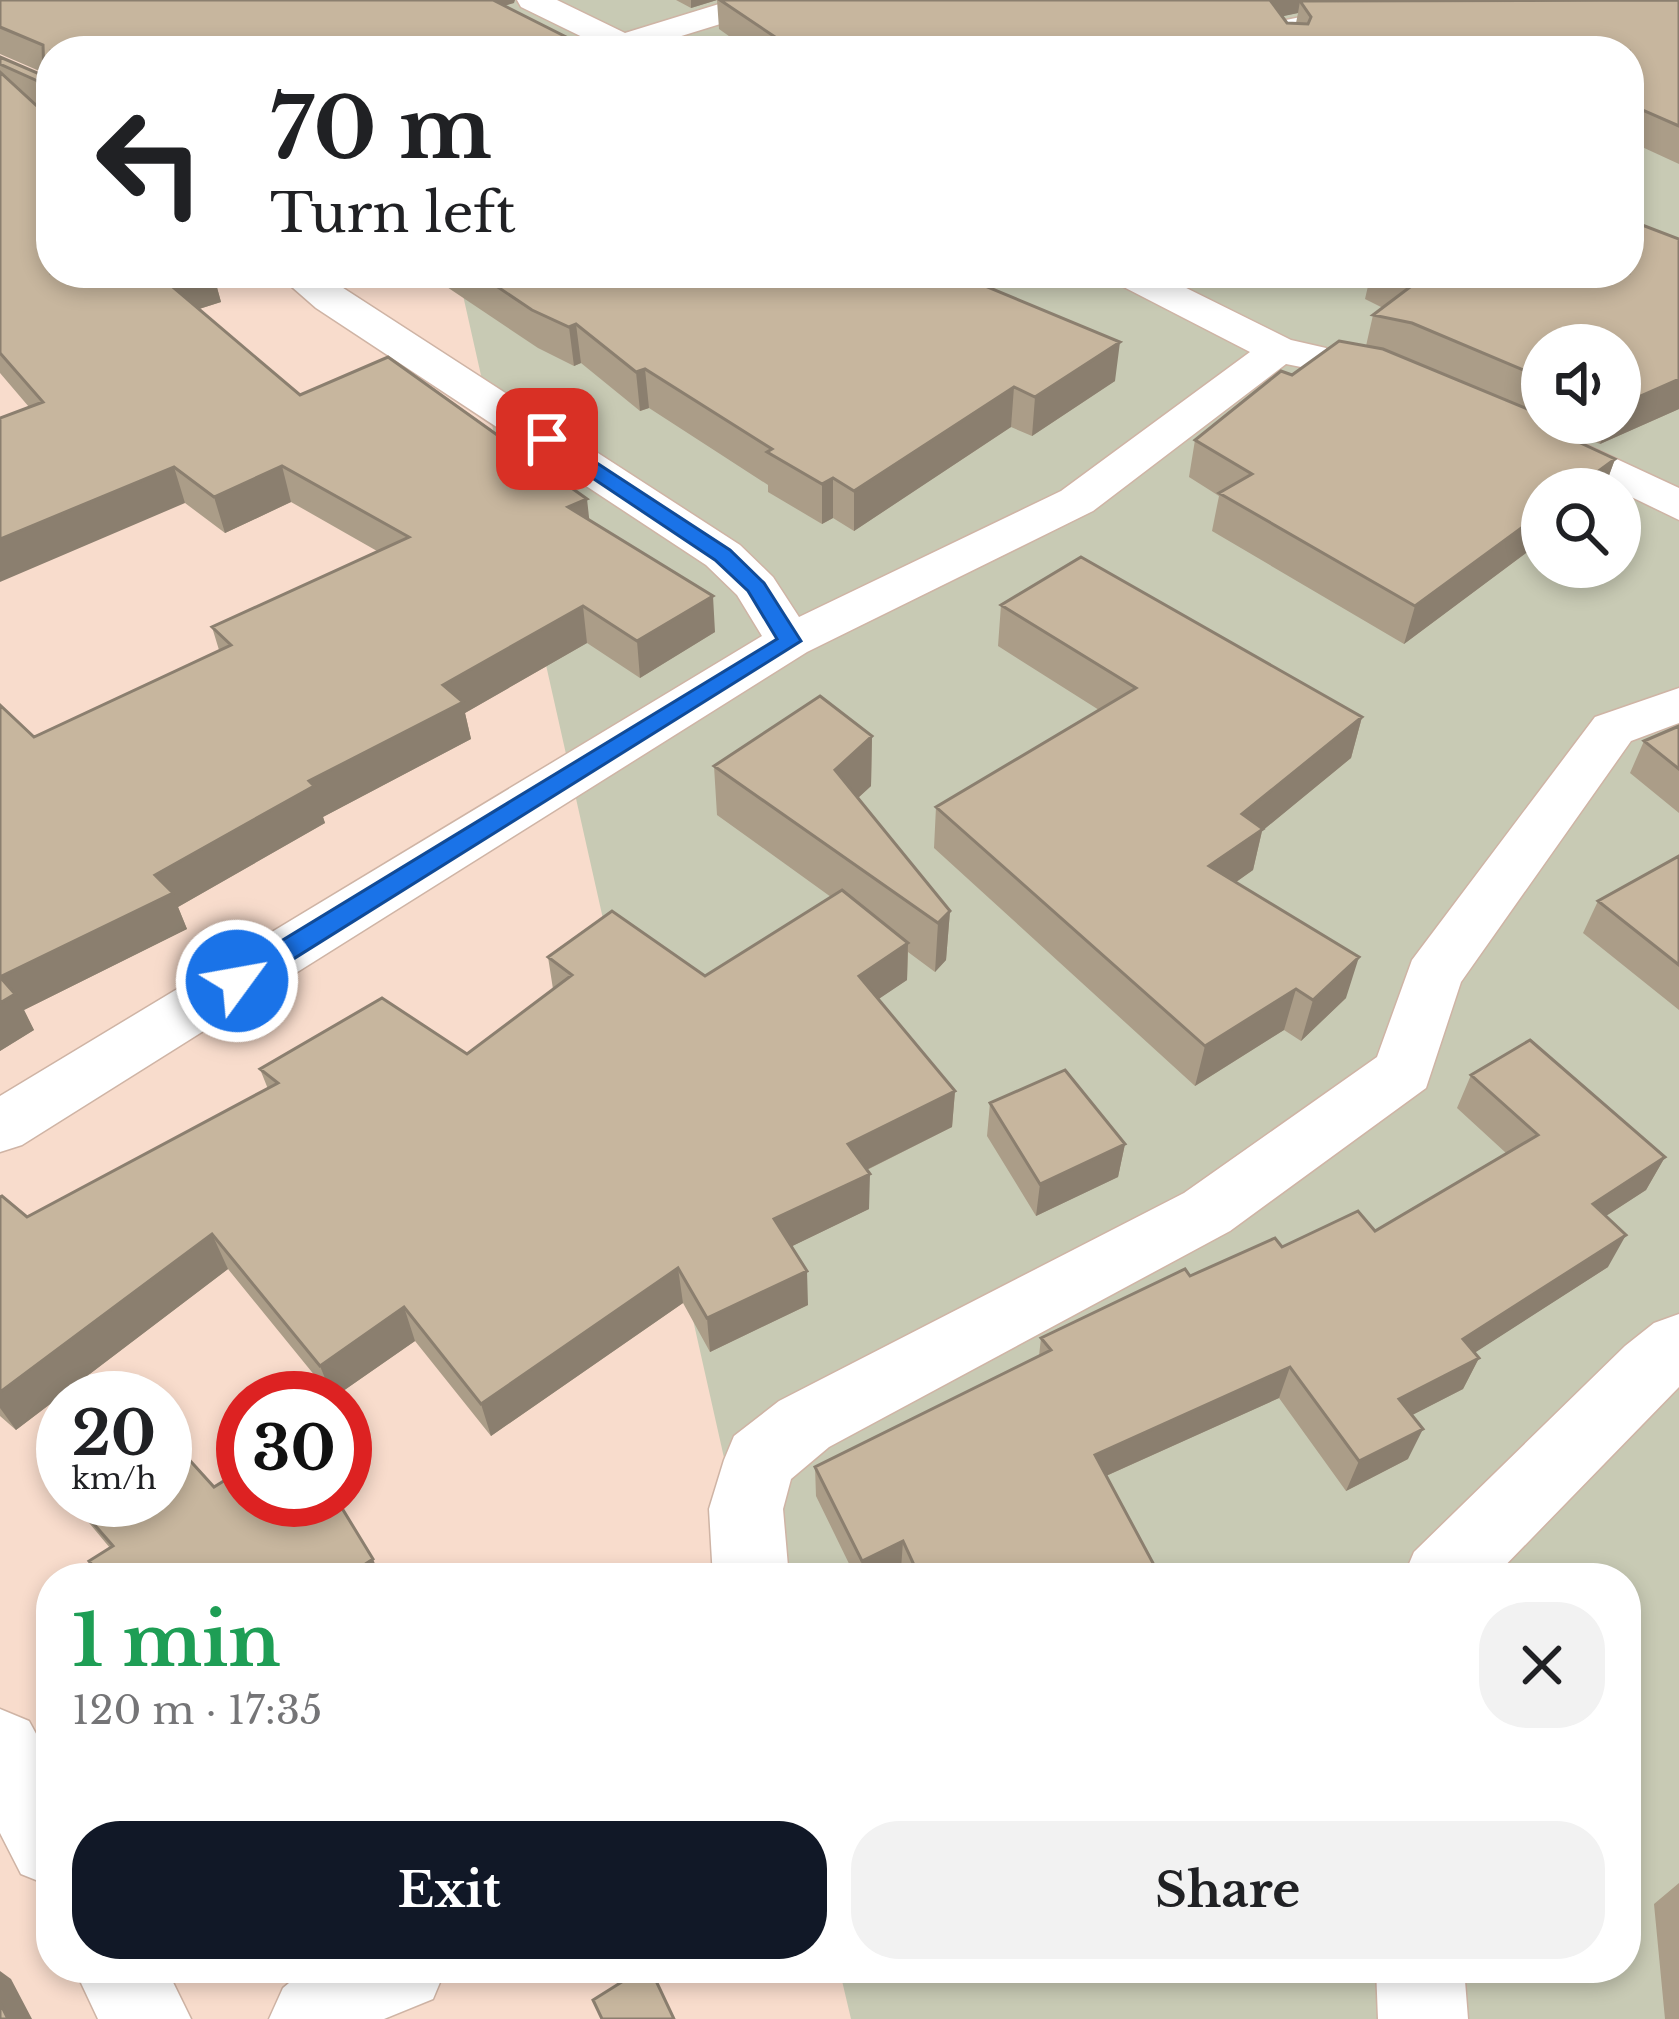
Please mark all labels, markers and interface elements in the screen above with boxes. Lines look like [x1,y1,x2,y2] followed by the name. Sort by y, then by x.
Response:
[270,77,492,181] text: 70 m
[72,84,228,240] icon: left
[270,180,516,247] text: Turn left
[1521,324,1641,588] map controls
[1521,324,1641,444] button: sound
[496,388,598,490] pin
[514,406,580,472] icon: arrive
[1521,468,1641,588] button: search
[174,918,300,1044] position arrow
[216,1371,372,1527] speed limit sign: 30
[72,1397,156,1471] text: 20
[71,1460,157,1497] text: km/h
[72,1596,281,1685] text: 1 min
[1479,1602,1605,1728] button: close
[72,1686,322,1735] text: 120 m · 17:35
[72,1821,827,1959] button: Exit
[851,1821,1605,1959] button: Share

